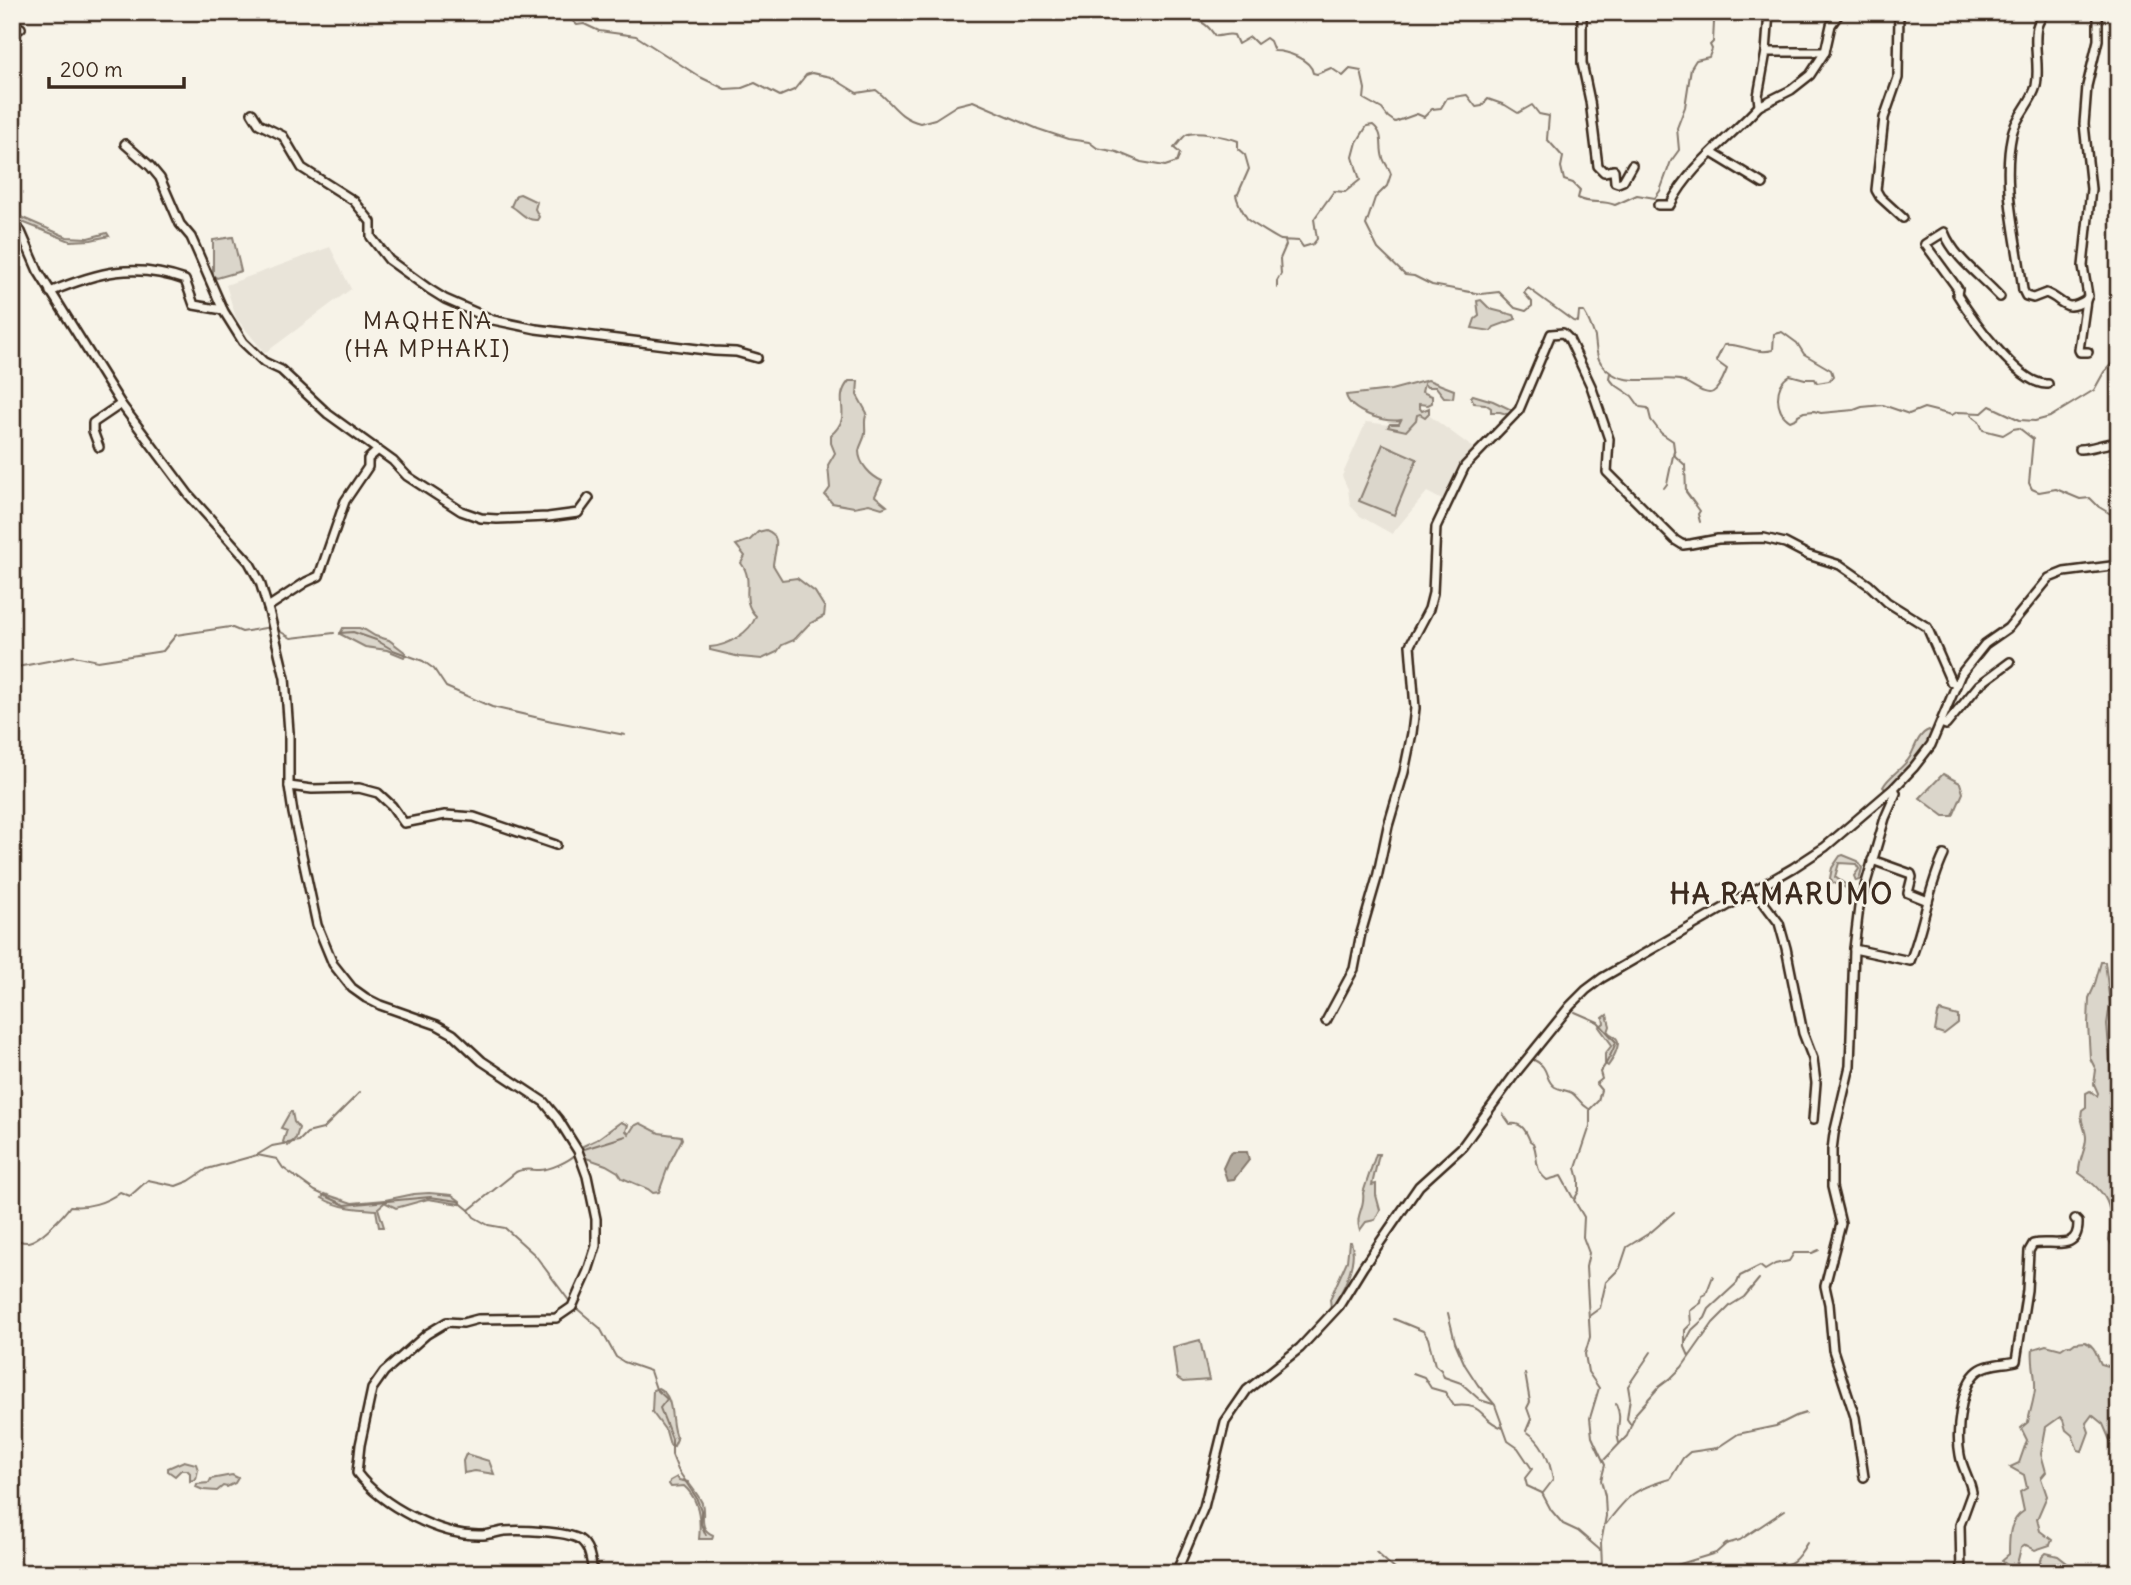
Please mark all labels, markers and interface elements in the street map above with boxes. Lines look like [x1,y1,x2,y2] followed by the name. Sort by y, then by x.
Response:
[49,46,184,90] scale bar
[60,56,123,83] text: 200 m
[345,305,511,363] district label: MAQHENA (HA MPHAKI)
[1670,876,1894,912] district label: HA RAMARUMO

